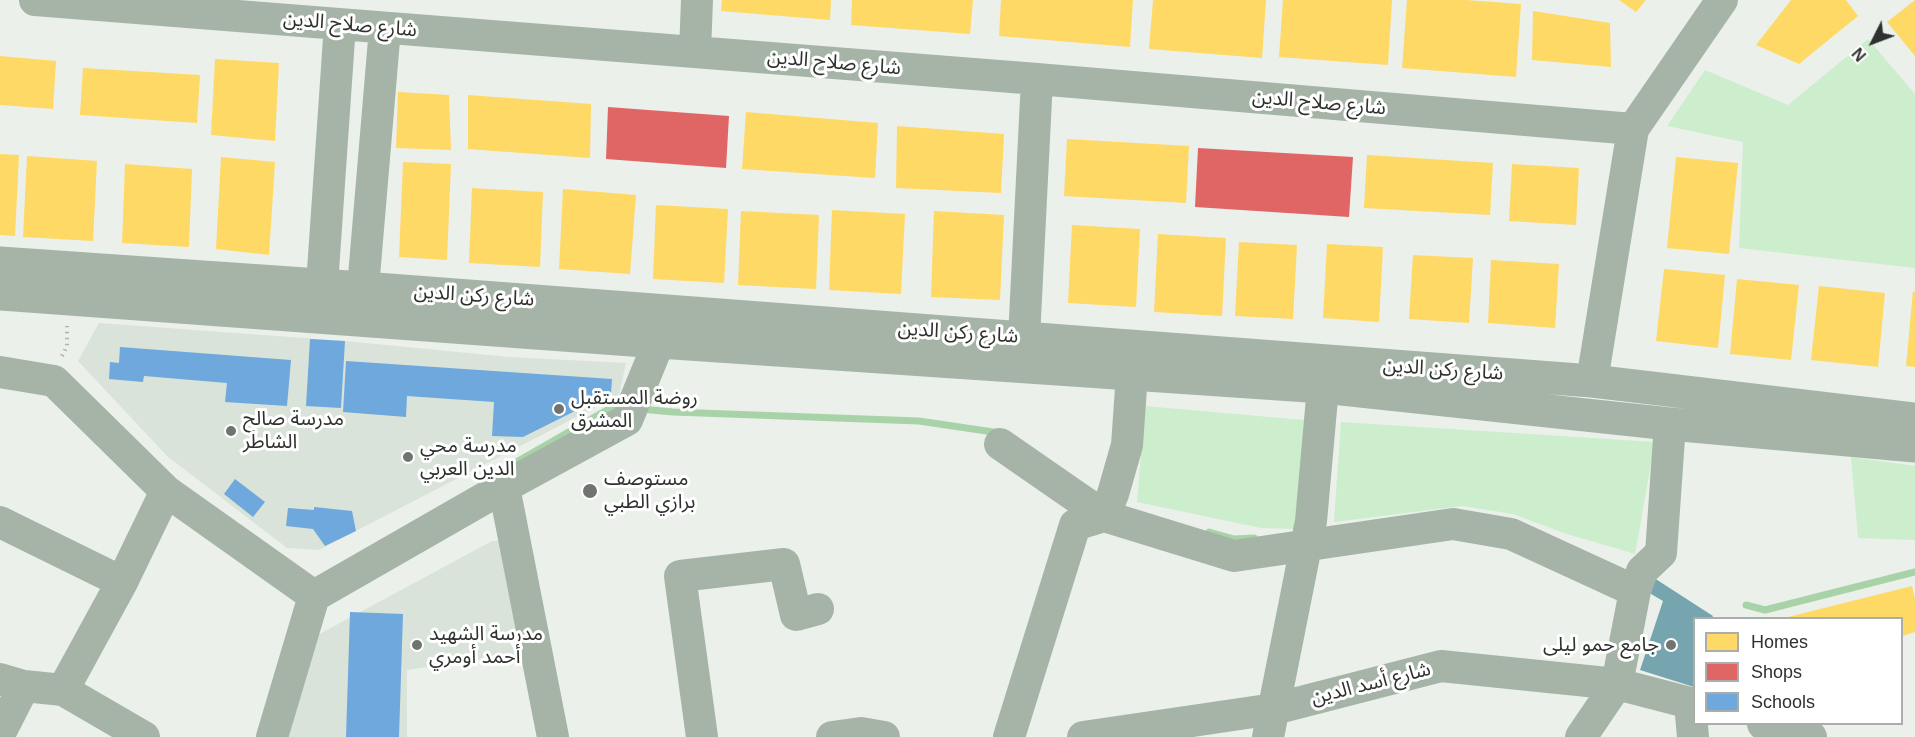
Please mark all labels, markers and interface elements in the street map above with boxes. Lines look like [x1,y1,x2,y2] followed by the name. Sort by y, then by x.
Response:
[282,7,418,43] street label: شارع صلاح الدين
[1843,12,1903,72] north arrow
[1849,44,1869,64] text: N
[766,45,902,81] street label: شارع صلاح الدين
[1251,85,1387,121] street label: شارع صلاح الدين
[413,280,535,312] street label: شارع ركن الدين
[897,317,1019,349] street label: شارع ركن الدين
[1382,354,1504,386] street label: شارع ركن الدين
[571,386,698,433] place label: روضة المستقبل المشرق
[552,402,566,416] marker: روضة المستقبل المشرق
[243,407,344,454] place label: مدرسة صالح الشاطر
[224,424,238,438] marker: مدرسة صالح الشاطر
[420,434,517,481] place label: مدرسة محي الدين العربي
[401,450,415,464] marker: مدرسة محي الدين العربي
[604,467,695,514] place label: مستوصف برازي الطبي
[581,482,599,500] marker: مستوصف برازي الطبي
[1693,617,1903,725] legend
[429,622,543,669] place label: مدرسة الشهيد أحمد أومري
[1751,632,1808,652] text: Homes
[1543,633,1659,657] place label: جامع حمو ليلى
[410,638,424,652] marker: مدرسة الشهيد أحمد أومري
[1664,638,1678,652] marker: جامع حمو ليلى
[1309,658,1433,710] street label: شارع أسد الدين
[1751,662,1802,682] text: Shops
[1751,692,1815,712] text: Schools

